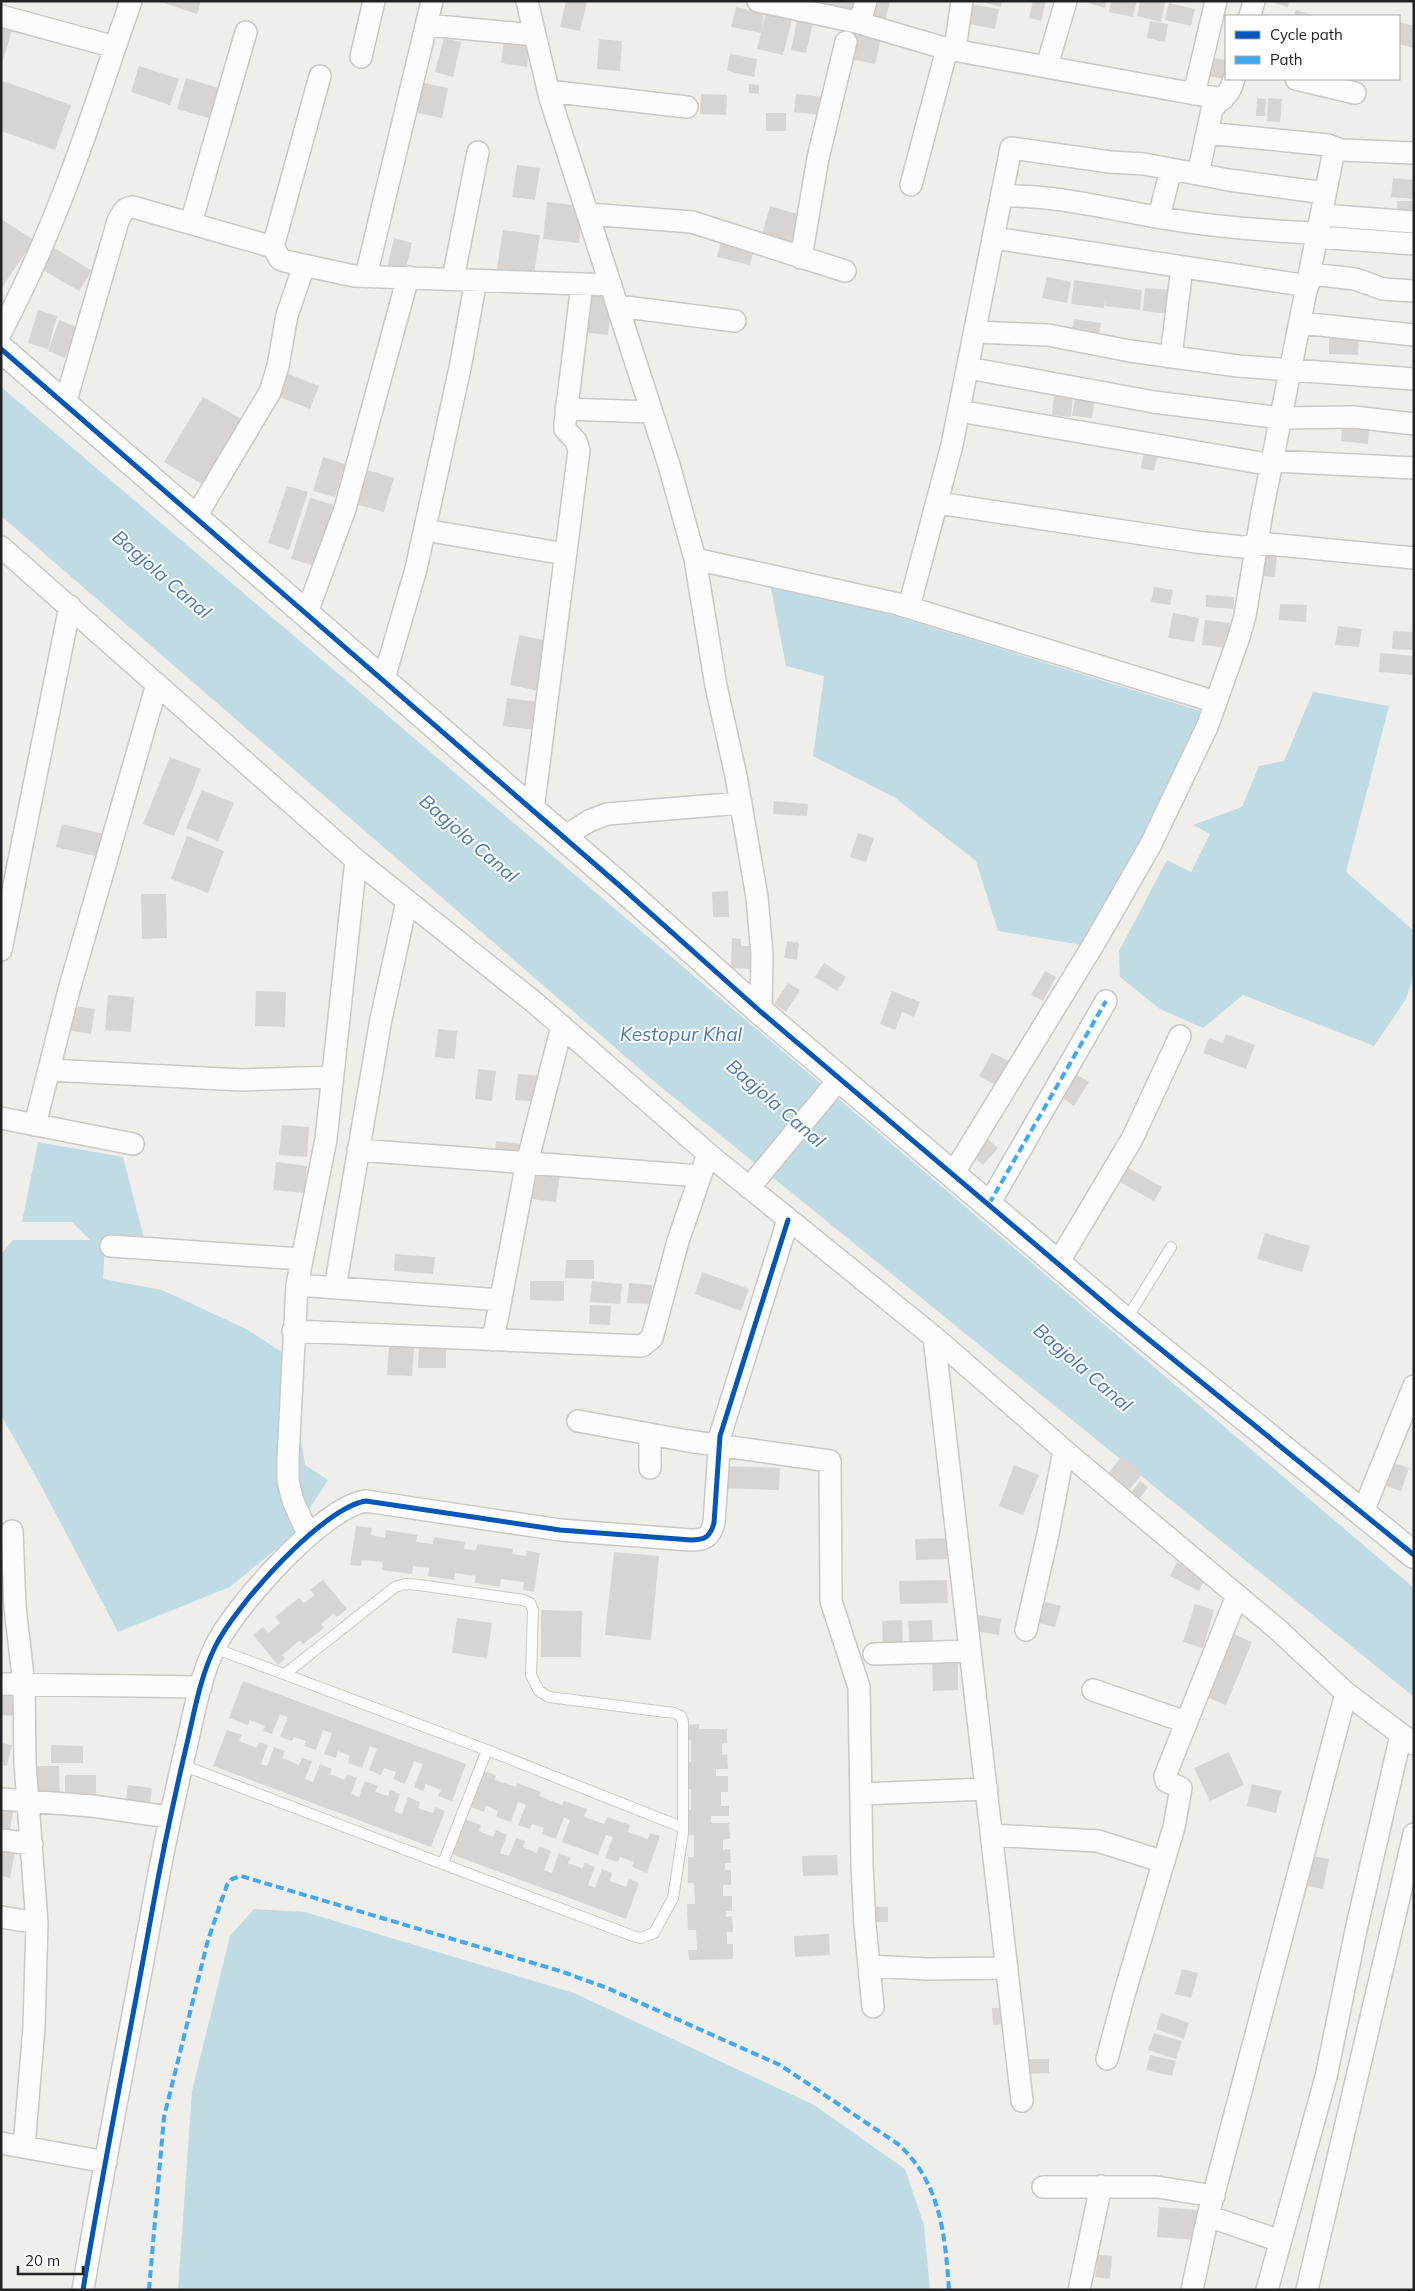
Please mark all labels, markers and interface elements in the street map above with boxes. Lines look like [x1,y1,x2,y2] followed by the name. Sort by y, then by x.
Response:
[1225,15,1400,80] legend
[1270,25,1343,44] text: Cycle path
[1270,50,1302,69] text: Path
[108,525,217,624] water label: Bagjola Canal
[415,789,524,888] water label: Bagjola Canal
[620,1022,743,1046] water label: Kestopur Khal
[722,1054,831,1153] water label: Bagjola Canal
[1029,1318,1138,1417] water label: Bagjola Canal
[18,2244,82,2276] scale bar
[25,2251,60,2270] text: 20 m

